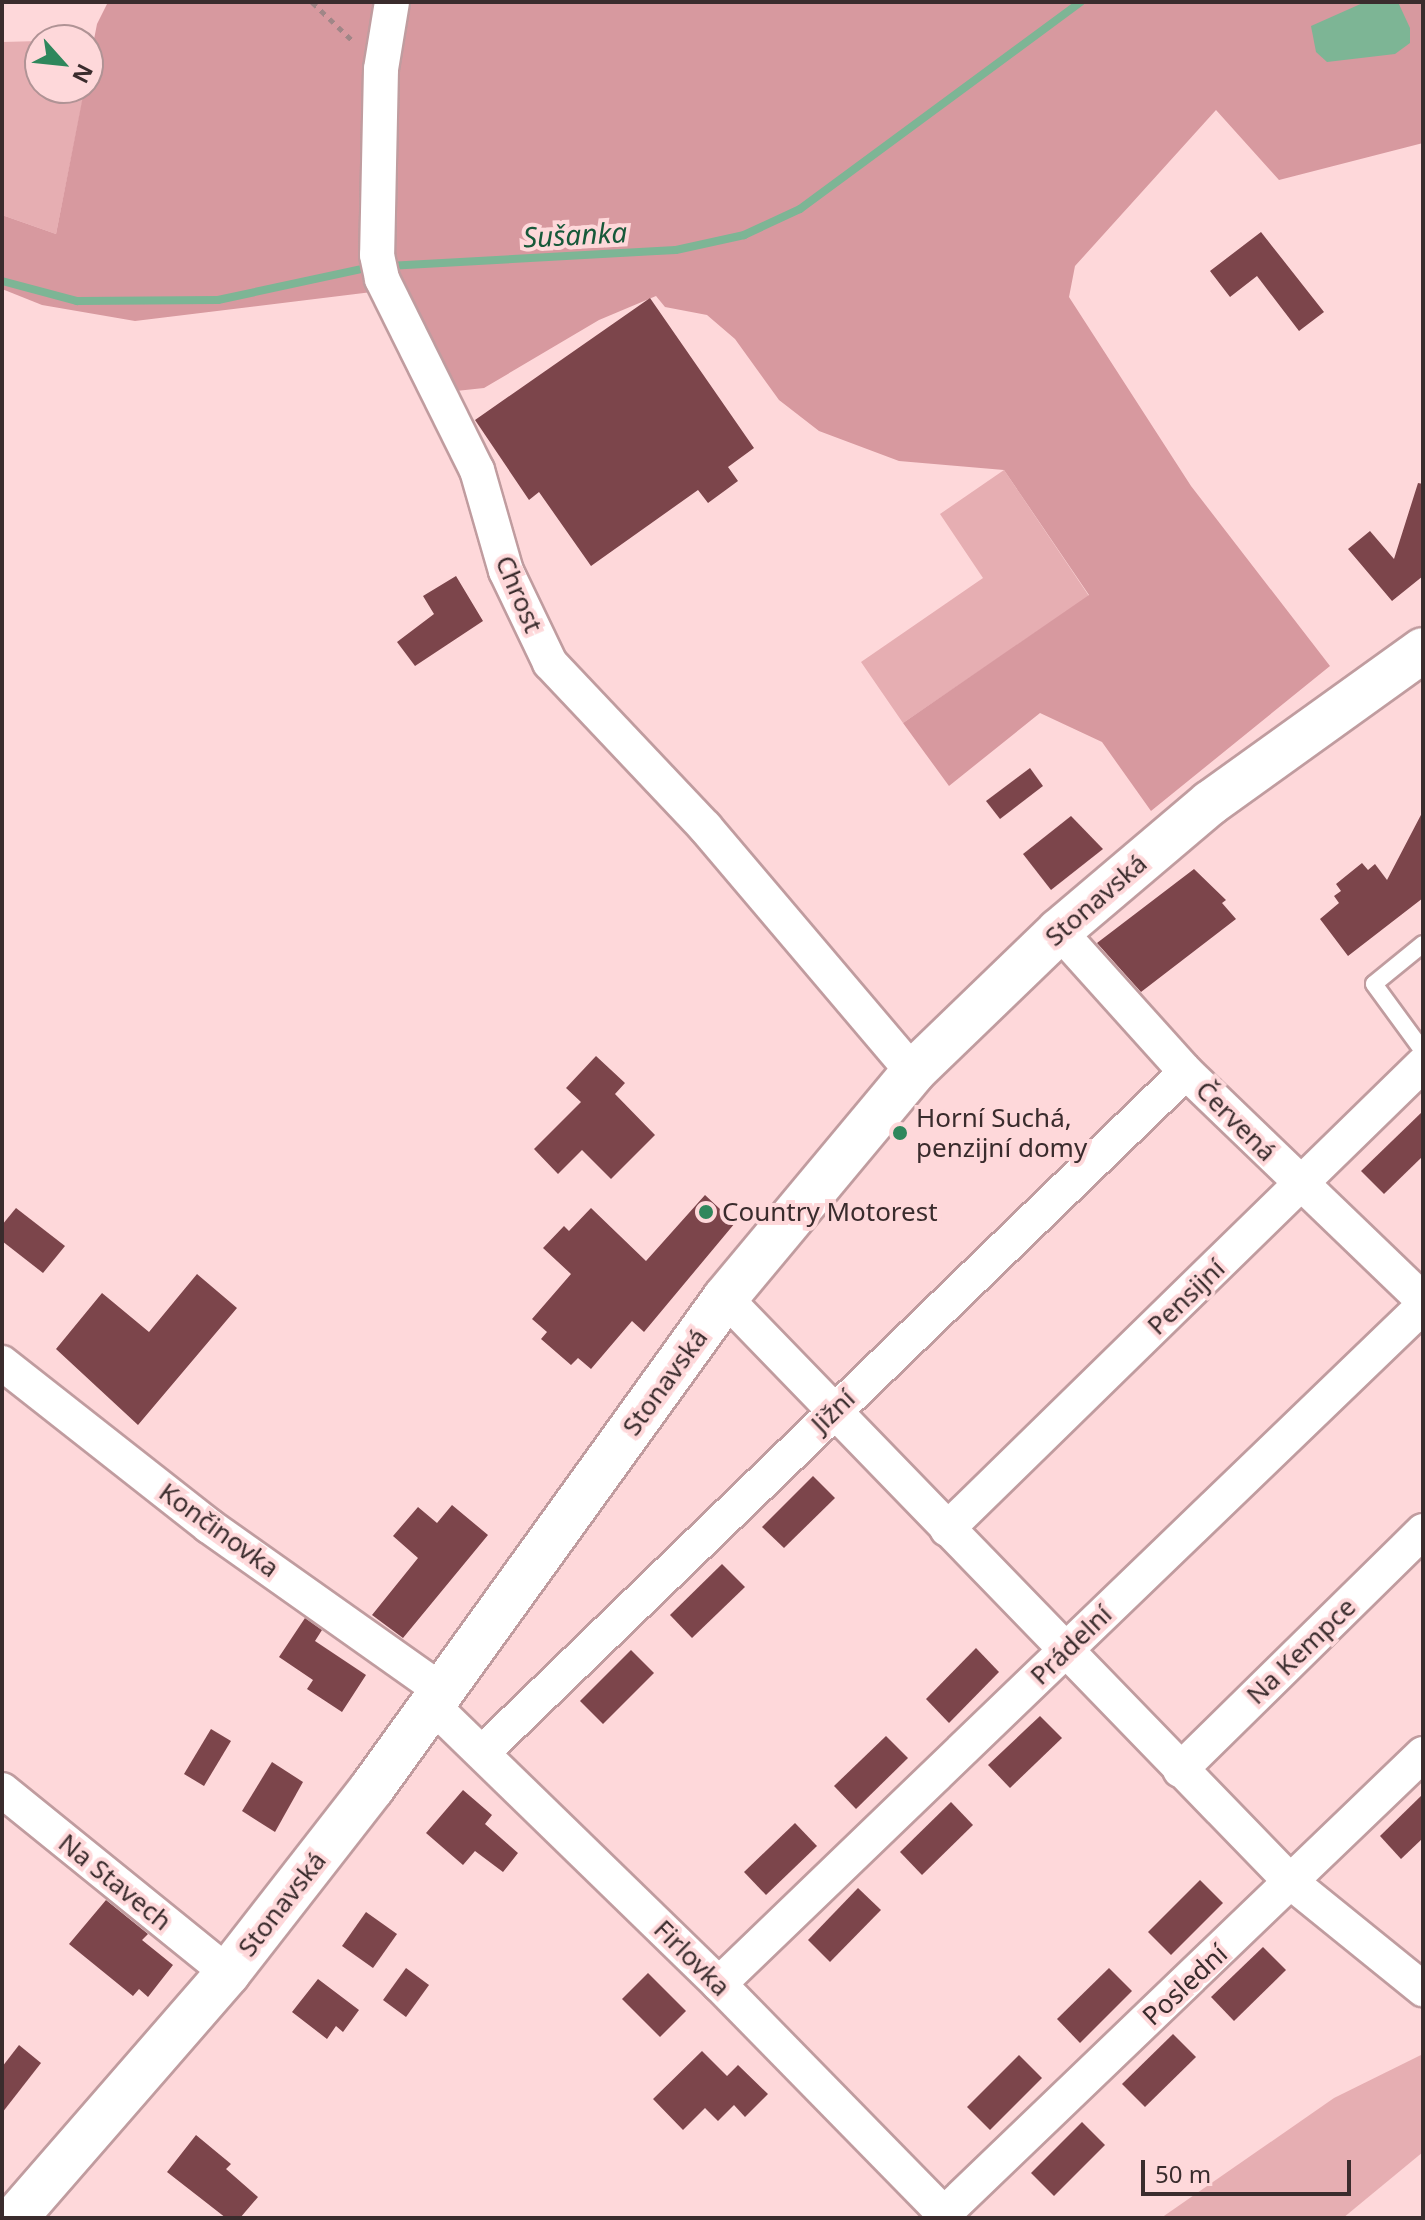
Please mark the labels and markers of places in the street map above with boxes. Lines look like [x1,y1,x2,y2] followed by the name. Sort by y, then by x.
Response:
[916,1102,1087,1164] place label: Horní Suchá, penzijní domy
[891,1124,909,1142] marker: Horní Suchá, penzijní domy
[722,1196,938,1228] place label: Country Motorest
[697,1203,715,1221] marker: Country Motorest

